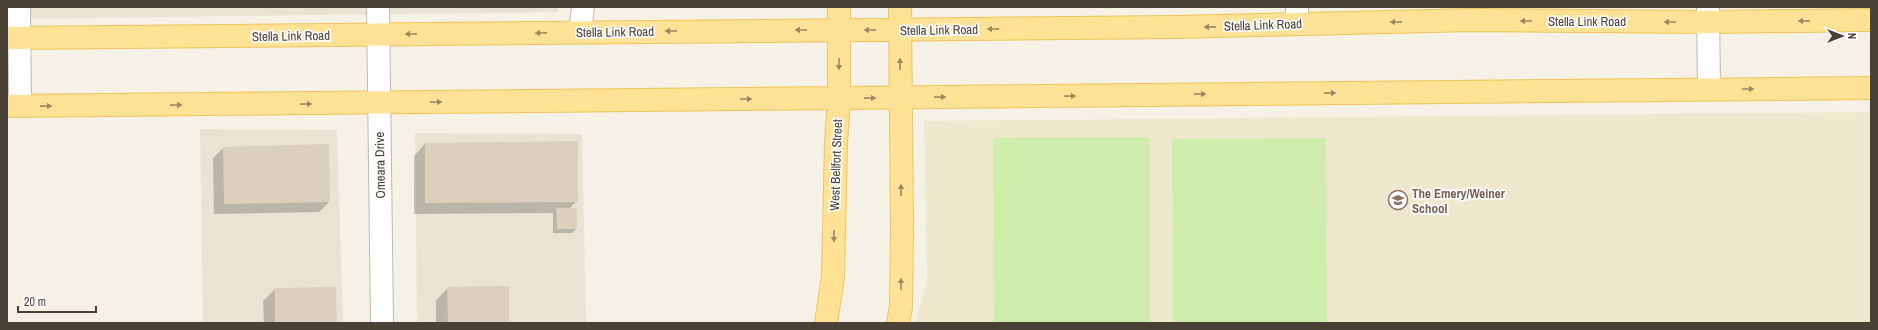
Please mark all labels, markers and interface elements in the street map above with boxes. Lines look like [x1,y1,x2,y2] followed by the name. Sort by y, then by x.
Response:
[1548,13,1626,30] street label: Stella Link Road
[1224,15,1302,35] street label: Stella Link Road
[1822,16,1862,56] north arrow
[1519,18,1532,24] one-way arrow
[1797,18,1810,24] one-way arrow
[1389,19,1402,25] one-way arrow
[1663,19,1676,25] one-way arrow
[900,21,978,39] street label: Stella Link Road
[576,23,654,41] street label: Stella Link Road
[1203,24,1216,30] one-way arrow
[986,26,999,32] one-way arrow
[252,27,330,45] street label: Stella Link Road
[794,27,807,33] one-way arrow
[863,27,876,33] one-way arrow
[664,28,677,34] one-way arrow
[534,30,547,36] one-way arrow
[404,31,417,37] one-way arrow
[1845,33,1859,39] text: N
[897,57,903,70] one-way arrow
[836,58,842,71] one-way arrow
[1742,86,1755,92] one-way arrow
[1324,90,1337,96] one-way arrow
[1194,91,1207,97] one-way arrow
[1064,92,1076,99] one-way arrow
[934,94,947,100] one-way arrow
[864,95,876,102] one-way arrow
[740,96,753,102] one-way arrow
[430,99,443,105] one-way arrow
[300,101,313,107] one-way arrow
[170,102,183,108] one-way arrow
[40,103,53,109] one-way arrow
[826,119,846,211] street label: West Bellfort Street
[371,131,389,199] street label: Omeara Drive
[898,183,904,196] one-way arrow
[1412,185,1506,217] place label: The Emery/Weiner School
[1387,189,1409,211] school or university icon: The Emery/Weiner School
[831,230,837,243] one-way arrow
[898,277,904,290] one-way arrow
[18,288,96,314] scale bar
[24,294,46,310] text: 20 m

